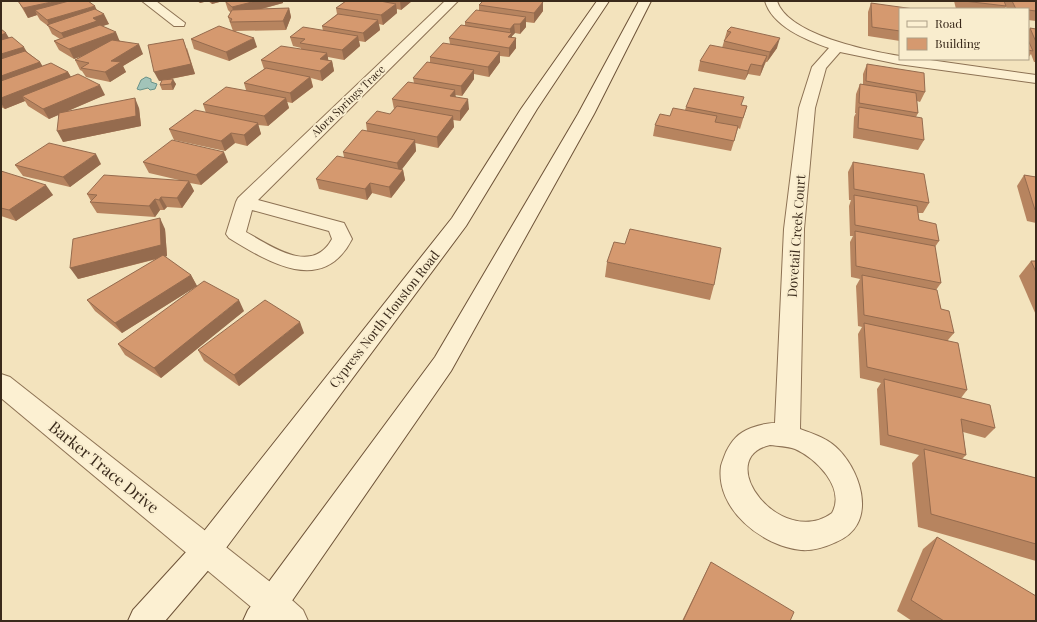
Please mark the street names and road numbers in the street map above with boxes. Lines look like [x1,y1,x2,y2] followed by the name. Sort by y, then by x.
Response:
[307,61,388,140] street label: Alora Springs Trace
[783,174,808,298] street label: Dovetail Creek Court
[325,246,443,391] street label: Cypress North Houston Road
[45,416,164,517] street label: Barker Trace Drive

